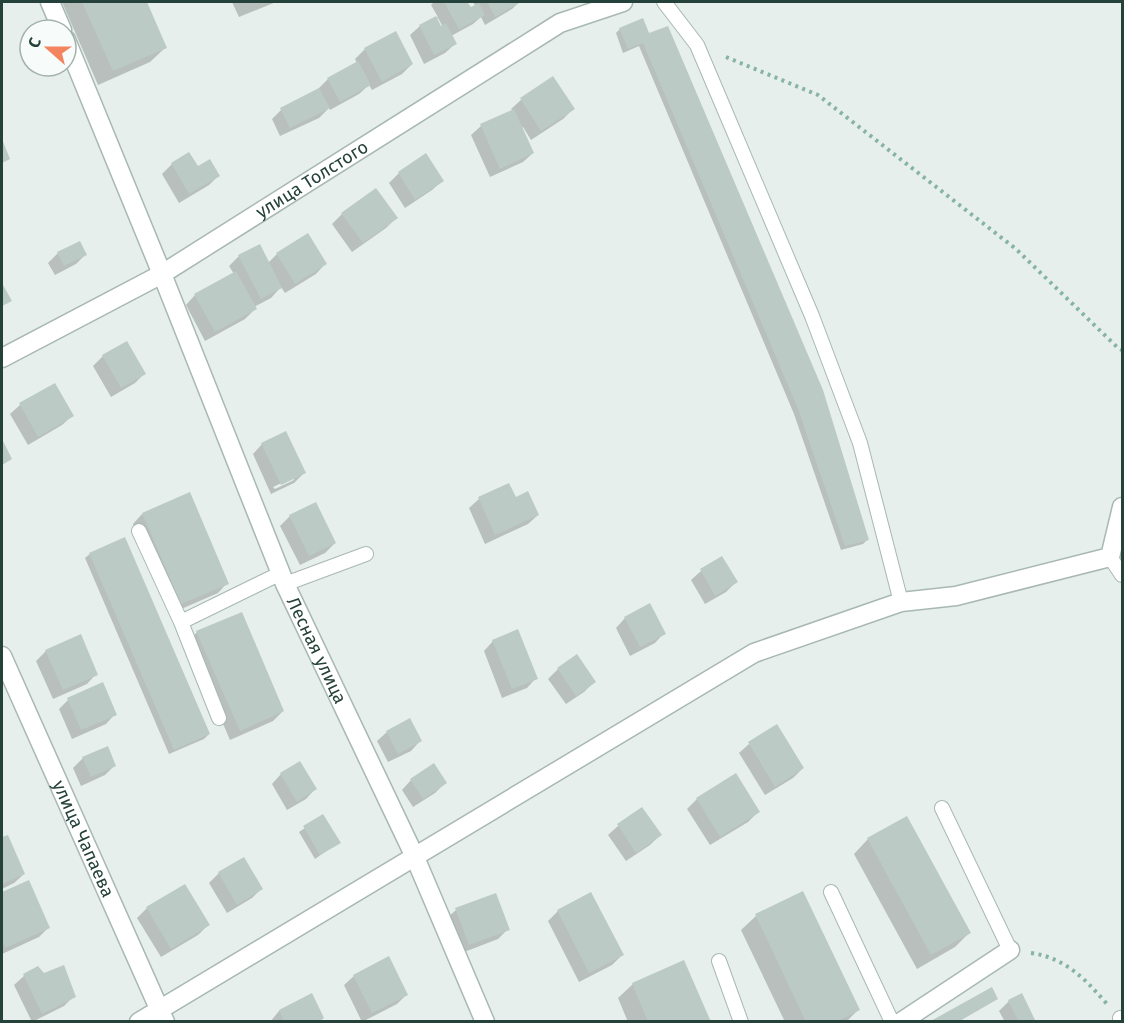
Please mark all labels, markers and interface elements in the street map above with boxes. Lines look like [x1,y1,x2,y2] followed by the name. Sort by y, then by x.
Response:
[18,18,78,78] north arrow
[24,34,45,51] text: С
[252,136,372,223] street label: улица Толстого
[282,593,351,707] street label: Лесная улица
[48,777,119,901] street label: улица Чапаева

